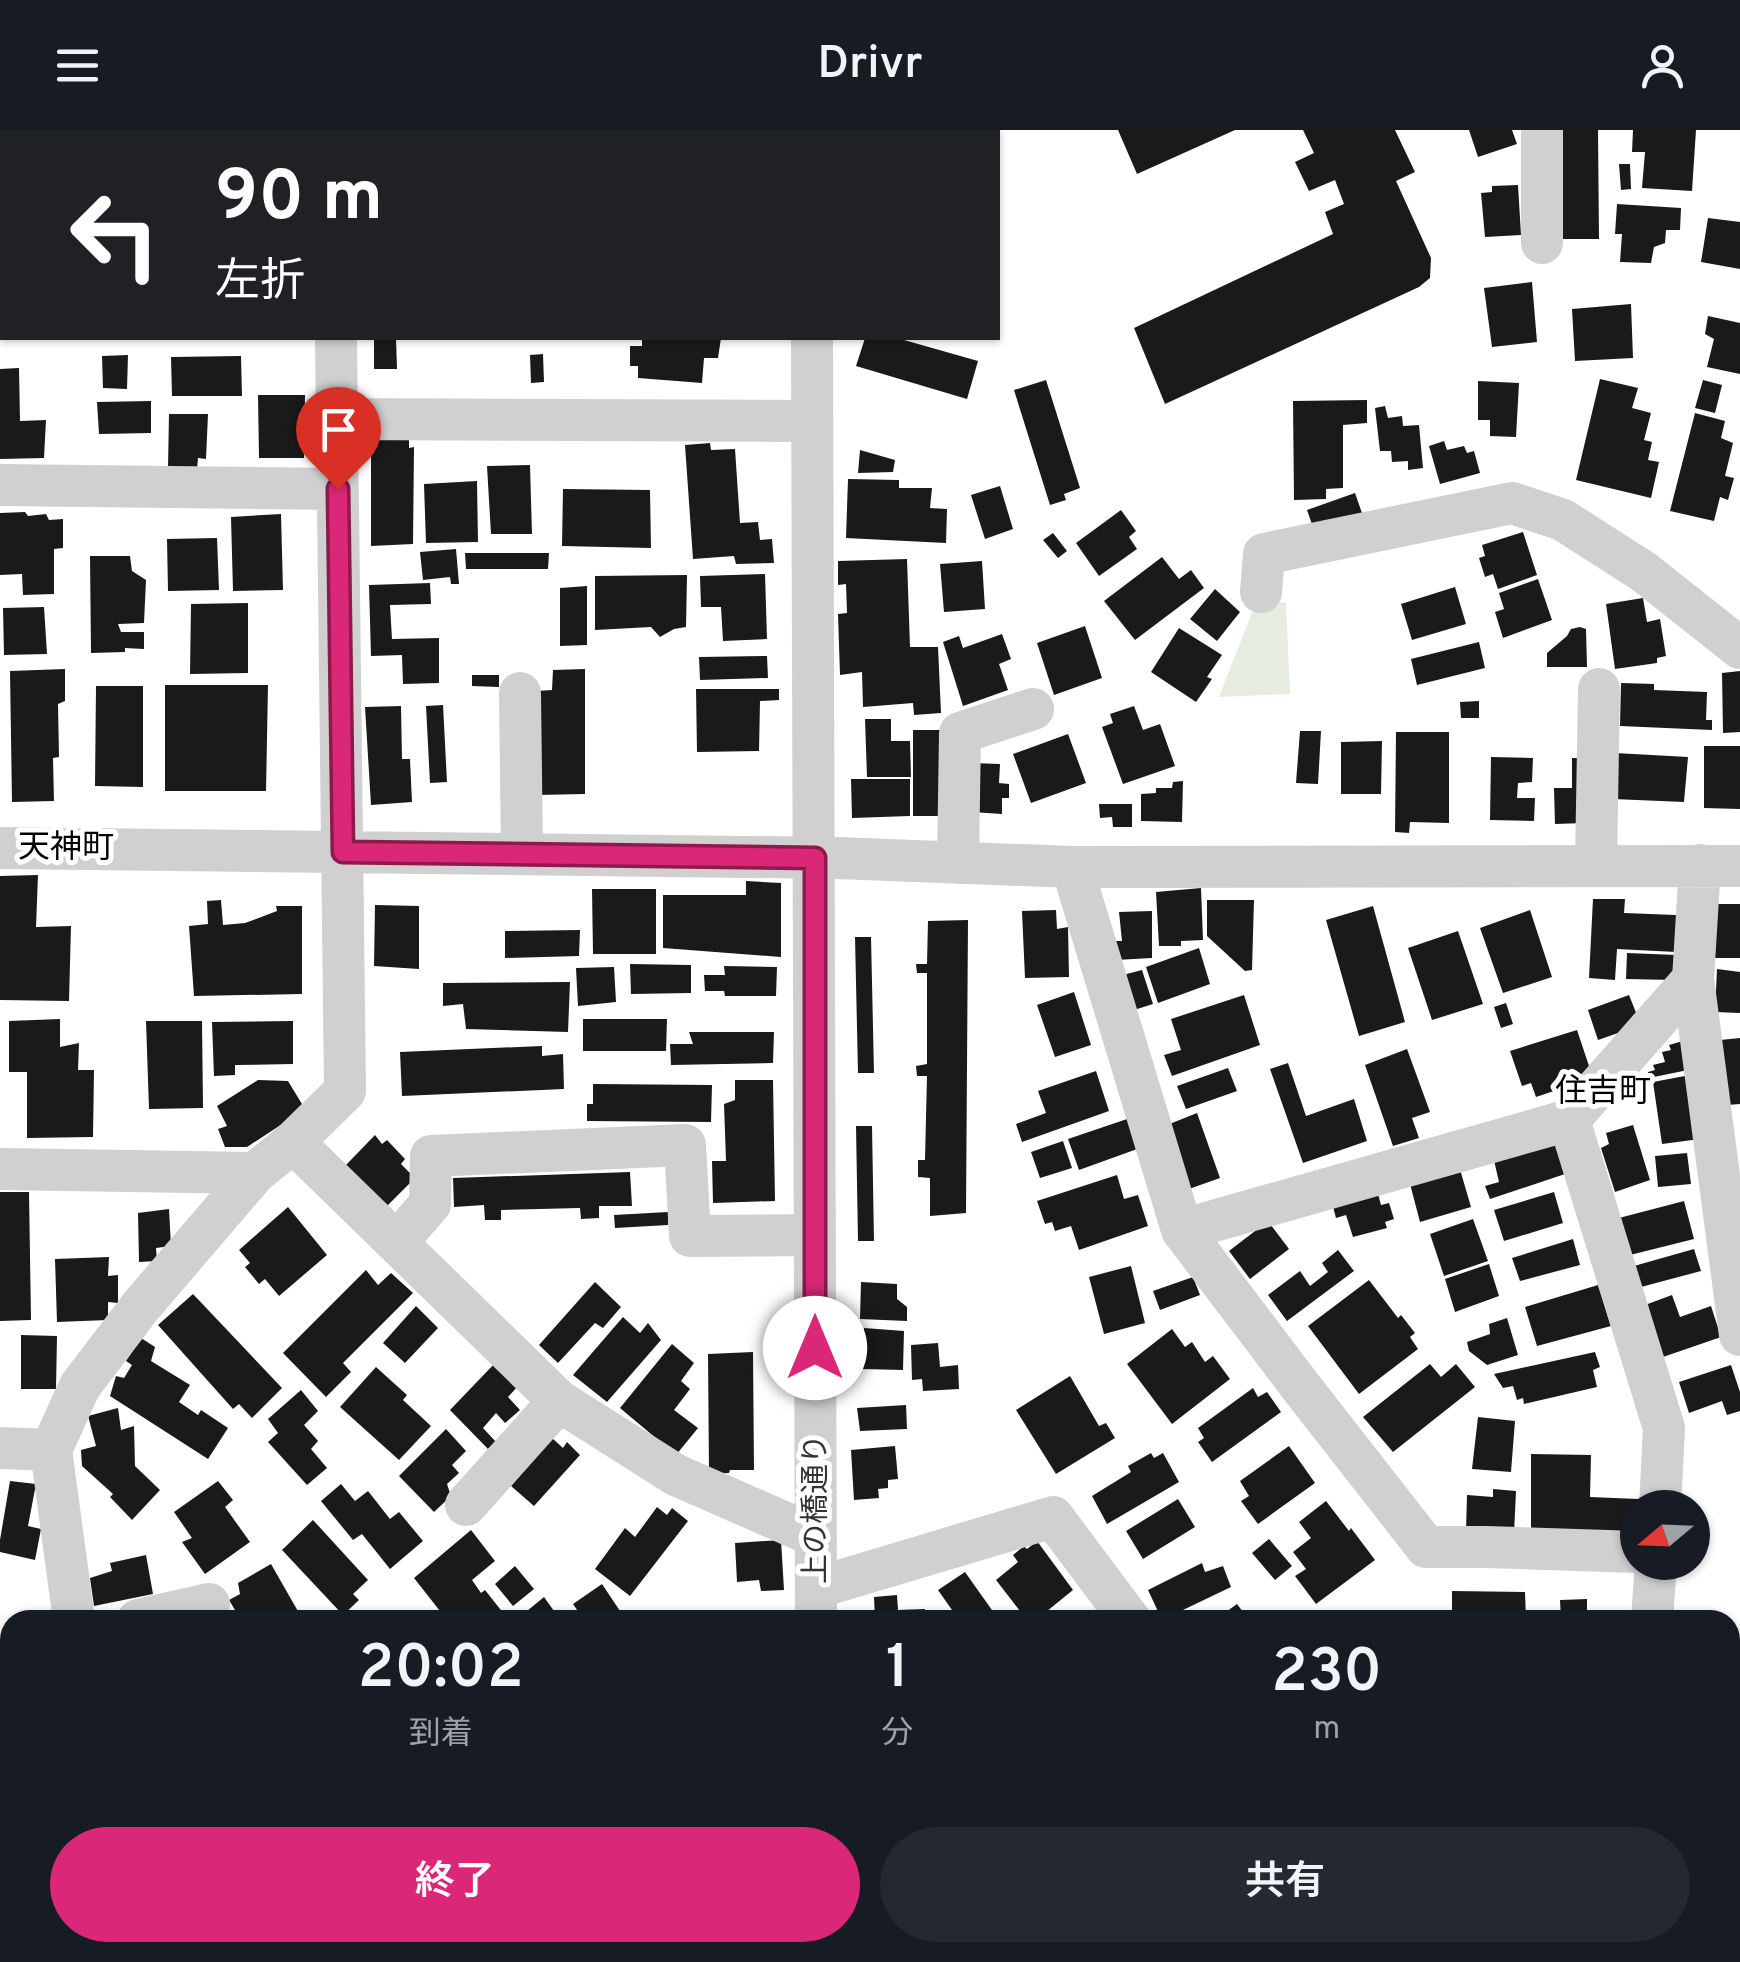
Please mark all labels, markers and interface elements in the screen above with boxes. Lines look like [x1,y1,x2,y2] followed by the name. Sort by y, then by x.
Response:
[817,37,923,94] text: Drivr
[50,38,105,93] icon: menu
[1635,38,1690,93] icon: person
[215,156,383,245] text: 90 m
[50,170,180,300] icon: left
[215,255,305,312] text: 左折
[296,387,381,490] pin
[311,402,366,457] icon: arrive
[18,829,114,869] district label: 天神町
[1555,1073,1651,1113] district label: 住吉町
[763,1296,867,1400] position arrow
[799,1434,836,1584] street label: 上の橋通り
[1620,1490,1710,1580] north arrow
[1620,1490,1710,1580] map controls
[358,1633,524,1709] text: 20:02
[886,1633,909,1709] text: 1
[1271,1637,1382,1713] text: 230
[1313,1710,1340,1750] text: m
[409,1715,473,1755] text: 到着
[881,1715,913,1755] text: 分
[50,1827,860,1942] button: 終了
[880,1827,1690,1942] button: 共有

